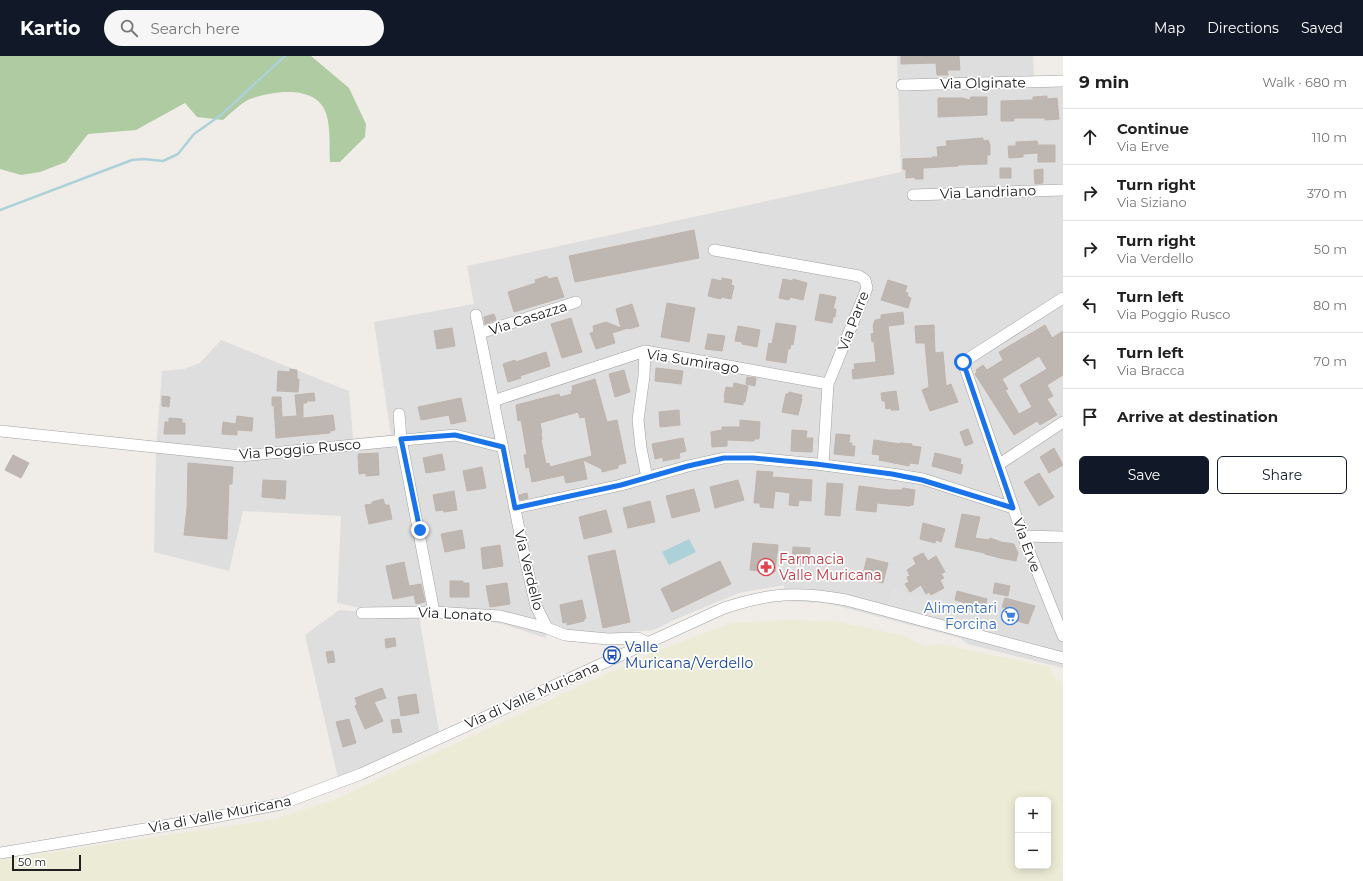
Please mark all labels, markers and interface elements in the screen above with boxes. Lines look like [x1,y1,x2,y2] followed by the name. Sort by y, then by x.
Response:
[104,10,384,46] search box
[20,17,80,40] text: Kartio
[118,17,140,39] icon: search
[150,19,240,38] text: Search here
[1154,19,1185,37] text: Map
[1207,19,1279,37] text: Directions
[1301,19,1343,37] text: Saved
[1079,72,1129,92] text: 9 min
[940,73,1026,93] street label: Via Olginate
[1262,74,1347,90] text: Walk · 680 m
[1117,119,1189,138] text: Continue
[1079,126,1101,148] icon: ahead
[1312,129,1347,145] text: 110 m
[1117,138,1169,154] text: Via Erve
[1117,175,1196,194] text: Turn right
[939,181,1037,203] street label: Via Landriano
[1079,182,1101,204] icon: right
[1307,185,1347,201] text: 370 m
[1117,194,1187,210] text: Via Siziano
[1117,231,1196,250] text: Turn right
[1079,238,1101,260] icon: right
[1314,241,1347,257] text: 50 m
[1117,250,1194,266] text: Via Verdello
[1117,287,1184,306] text: Turn left
[833,288,873,354] street label: Via Parre
[1079,294,1101,316] icon: left
[487,297,569,339] street label: Via Casazza
[1313,297,1347,313] text: 80 m
[1117,306,1230,322] text: Via Poggio Rusco
[1117,343,1184,362] text: Turn left
[645,345,741,377] street label: Via Sumirago
[1079,350,1101,372] icon: left
[954,353,972,371] route start
[1314,353,1347,369] text: 70 m
[1117,362,1185,378] text: Via Bracca
[1079,406,1101,428] icon: arrive
[1117,407,1278,426] text: Arrive at destination
[238,435,362,463] street label: Via Poggio Rusco
[1079,456,1209,494] button: Save
[1217,456,1347,494] button: Share
[1009,515,1045,575] street label: Via Erve
[411,521,429,539] route end
[510,528,548,612] street label: Via Verdello
[779,550,882,584] place label: Farmacia Valle Muricana
[756,557,776,577] pharmacy icon: Farmacia Valle Muricana
[924,599,997,633] place label: Alimentari Forcina
[418,603,493,625] street label: Via Lonato
[1000,606,1020,626] supermarket icon: Alimentari Forcina
[625,638,753,672] place label: Valle Muricana/Verdello
[602,645,622,665] bus stop icon: Valle Muricana/Verdello
[462,657,602,733] street label: Via di Valle Muricana
[147,791,293,837] street label: Via di Valle Muricana
[1015,797,1051,869] map controls
[1015,797,1051,833] button: +
[1015,833,1051,869] button: −
[12,853,81,872] scale bar
[18,855,46,869] text: 50 m

